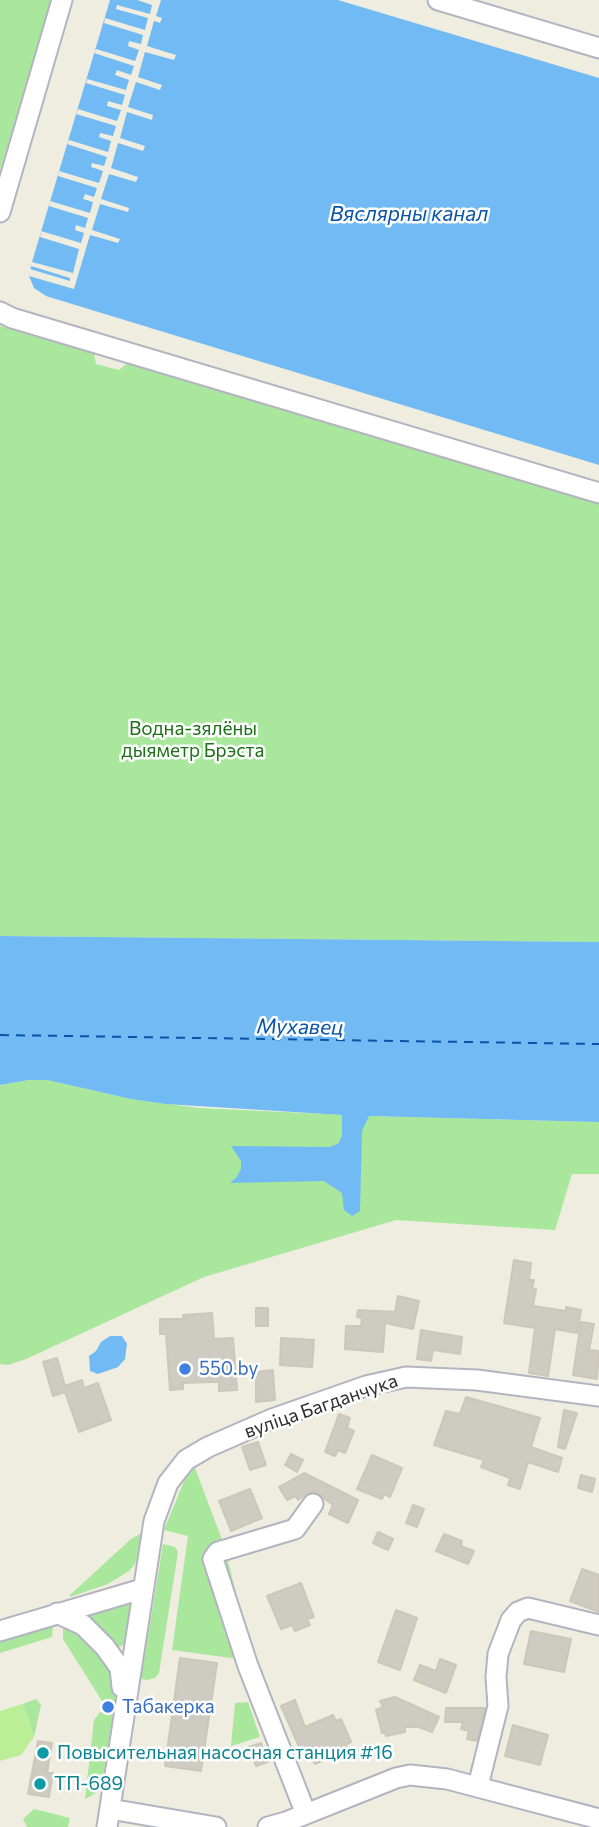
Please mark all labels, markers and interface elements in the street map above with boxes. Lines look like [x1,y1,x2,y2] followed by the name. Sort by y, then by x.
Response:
[330,201,488,227] water label: Вяслярны канал
[122,718,264,762] park label: Водна-зялёны дыяметр Брэста
[256,1014,344,1040] water label: Мухавец
[199,1358,258,1380] place label: 550.by
[177,1361,193,1377] marker: 550.by
[241,1369,401,1443] street label: вуліца Багданчука
[122,1696,215,1718] place label: Табакерка
[100,1699,116,1715] marker: Табакерка
[57,1742,393,1764] place label: Повысительная насосная станция #16
[35,1745,51,1761] marker: Повысительная насосная станция #16
[54,1773,123,1795] place label: ТП-689
[32,1776,48,1792] marker: ТП-689

